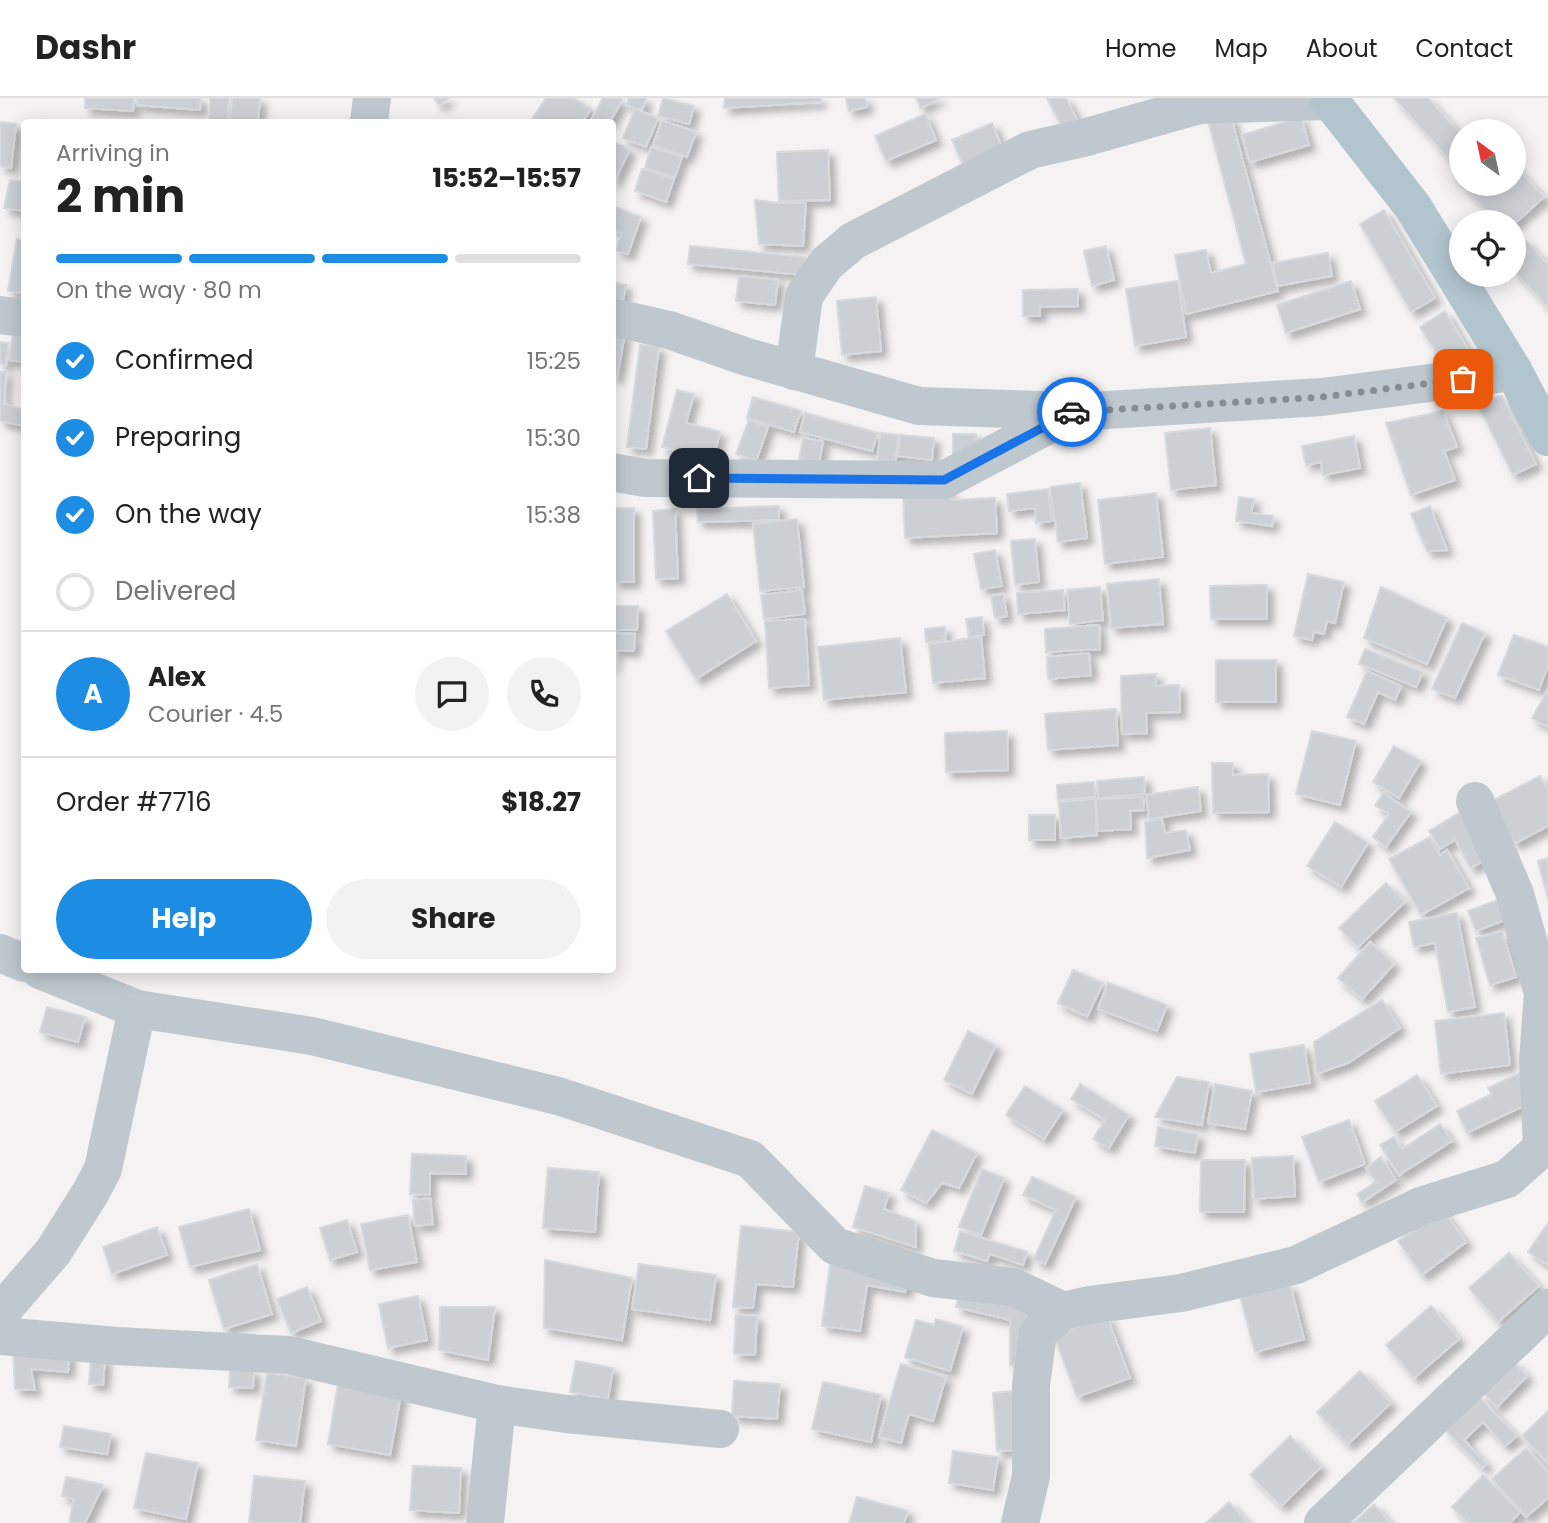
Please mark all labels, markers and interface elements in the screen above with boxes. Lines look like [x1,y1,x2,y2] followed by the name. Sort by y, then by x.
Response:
[35,24,136,71] text: Dashr
[1105,32,1177,65] text: Home
[1215,32,1268,65] text: Map
[1306,32,1377,65] text: About
[1415,32,1513,65] text: Contact
[1449,119,1526,196] north arrow
[1449,119,1526,287] map controls
[56,137,170,169] text: Arriving in
[432,160,581,196] text: 15:52–15:57
[56,164,185,228] text: 2 min
[1449,210,1526,287] button: locate
[56,274,262,306] text: On the way · 80 m
[56,342,94,380] icon: check
[115,342,253,378] text: Confirmed
[527,345,581,377] text: 15:25
[1433,349,1493,409] pin
[1444,360,1482,398] icon: bag
[1037,377,1107,447] courier
[1053,393,1091,431] icon: car
[56,419,94,457] icon: check
[115,419,241,455] text: Preparing
[526,422,581,454] text: 15:30
[669,448,729,508] pin
[680,459,718,497] icon: home
[56,496,94,534] icon: check
[115,496,262,532] text: On the way
[526,499,581,531] text: 15:38
[115,573,236,609] text: Delivered
[415,657,489,731] button: chat
[507,657,581,731] button: phone
[148,659,206,695] text: Alex
[83,676,103,712] text: A
[148,698,283,730] text: Courier · 4.5
[56,784,212,820] text: Order #7716
[501,784,581,820] text: $18.27
[56,879,312,959] button: Help
[326,879,581,959] button: Share

